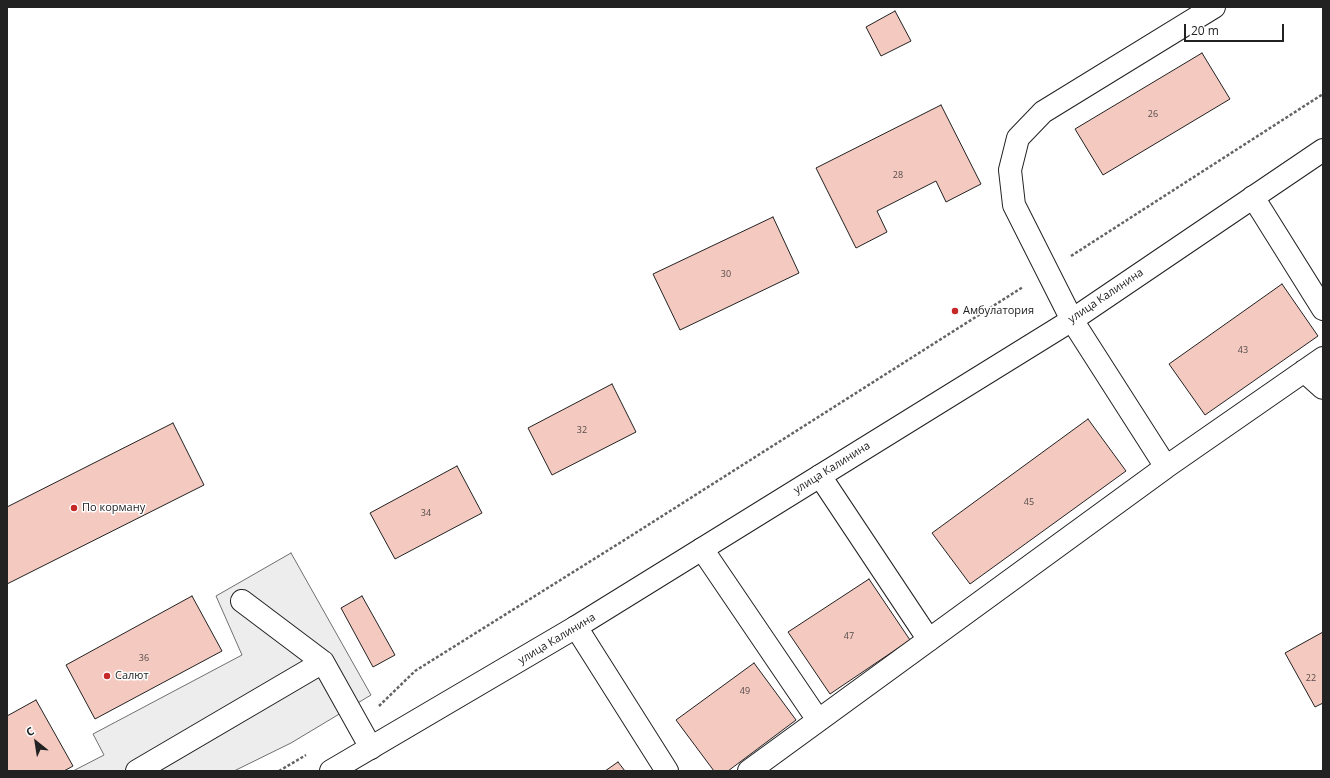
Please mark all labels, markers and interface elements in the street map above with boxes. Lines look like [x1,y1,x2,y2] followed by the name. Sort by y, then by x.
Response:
[1186,16,1286,42] scale bar
[1191,22,1219,39] text: 20 m
[1148,109,1158,119] house number: 26
[893,170,903,180] house number: 28
[1066,266,1146,326] street label: улица Калинина
[721,269,731,279] house number: 30
[963,304,1034,318] place label: Амбулатория
[950,306,960,316] marker: Амбулатория
[1238,345,1248,355] house number: 43
[577,425,587,435] house number: 32
[791,439,873,497] street label: улица Калинина
[1024,497,1034,507] house number: 45
[82,501,145,515] place label: По корману
[69,503,79,513] marker: По корману
[421,508,431,518] house number: 34
[516,611,598,667] street label: улица Калинина
[844,631,854,641] house number: 47
[139,653,149,663] house number: 36
[115,669,149,683] place label: Салют
[102,671,112,681] marker: Салют
[1306,673,1316,683] house number: 22
[740,686,750,696] house number: 49
[16,722,56,762] north arrow
[23,723,37,739] text: С

